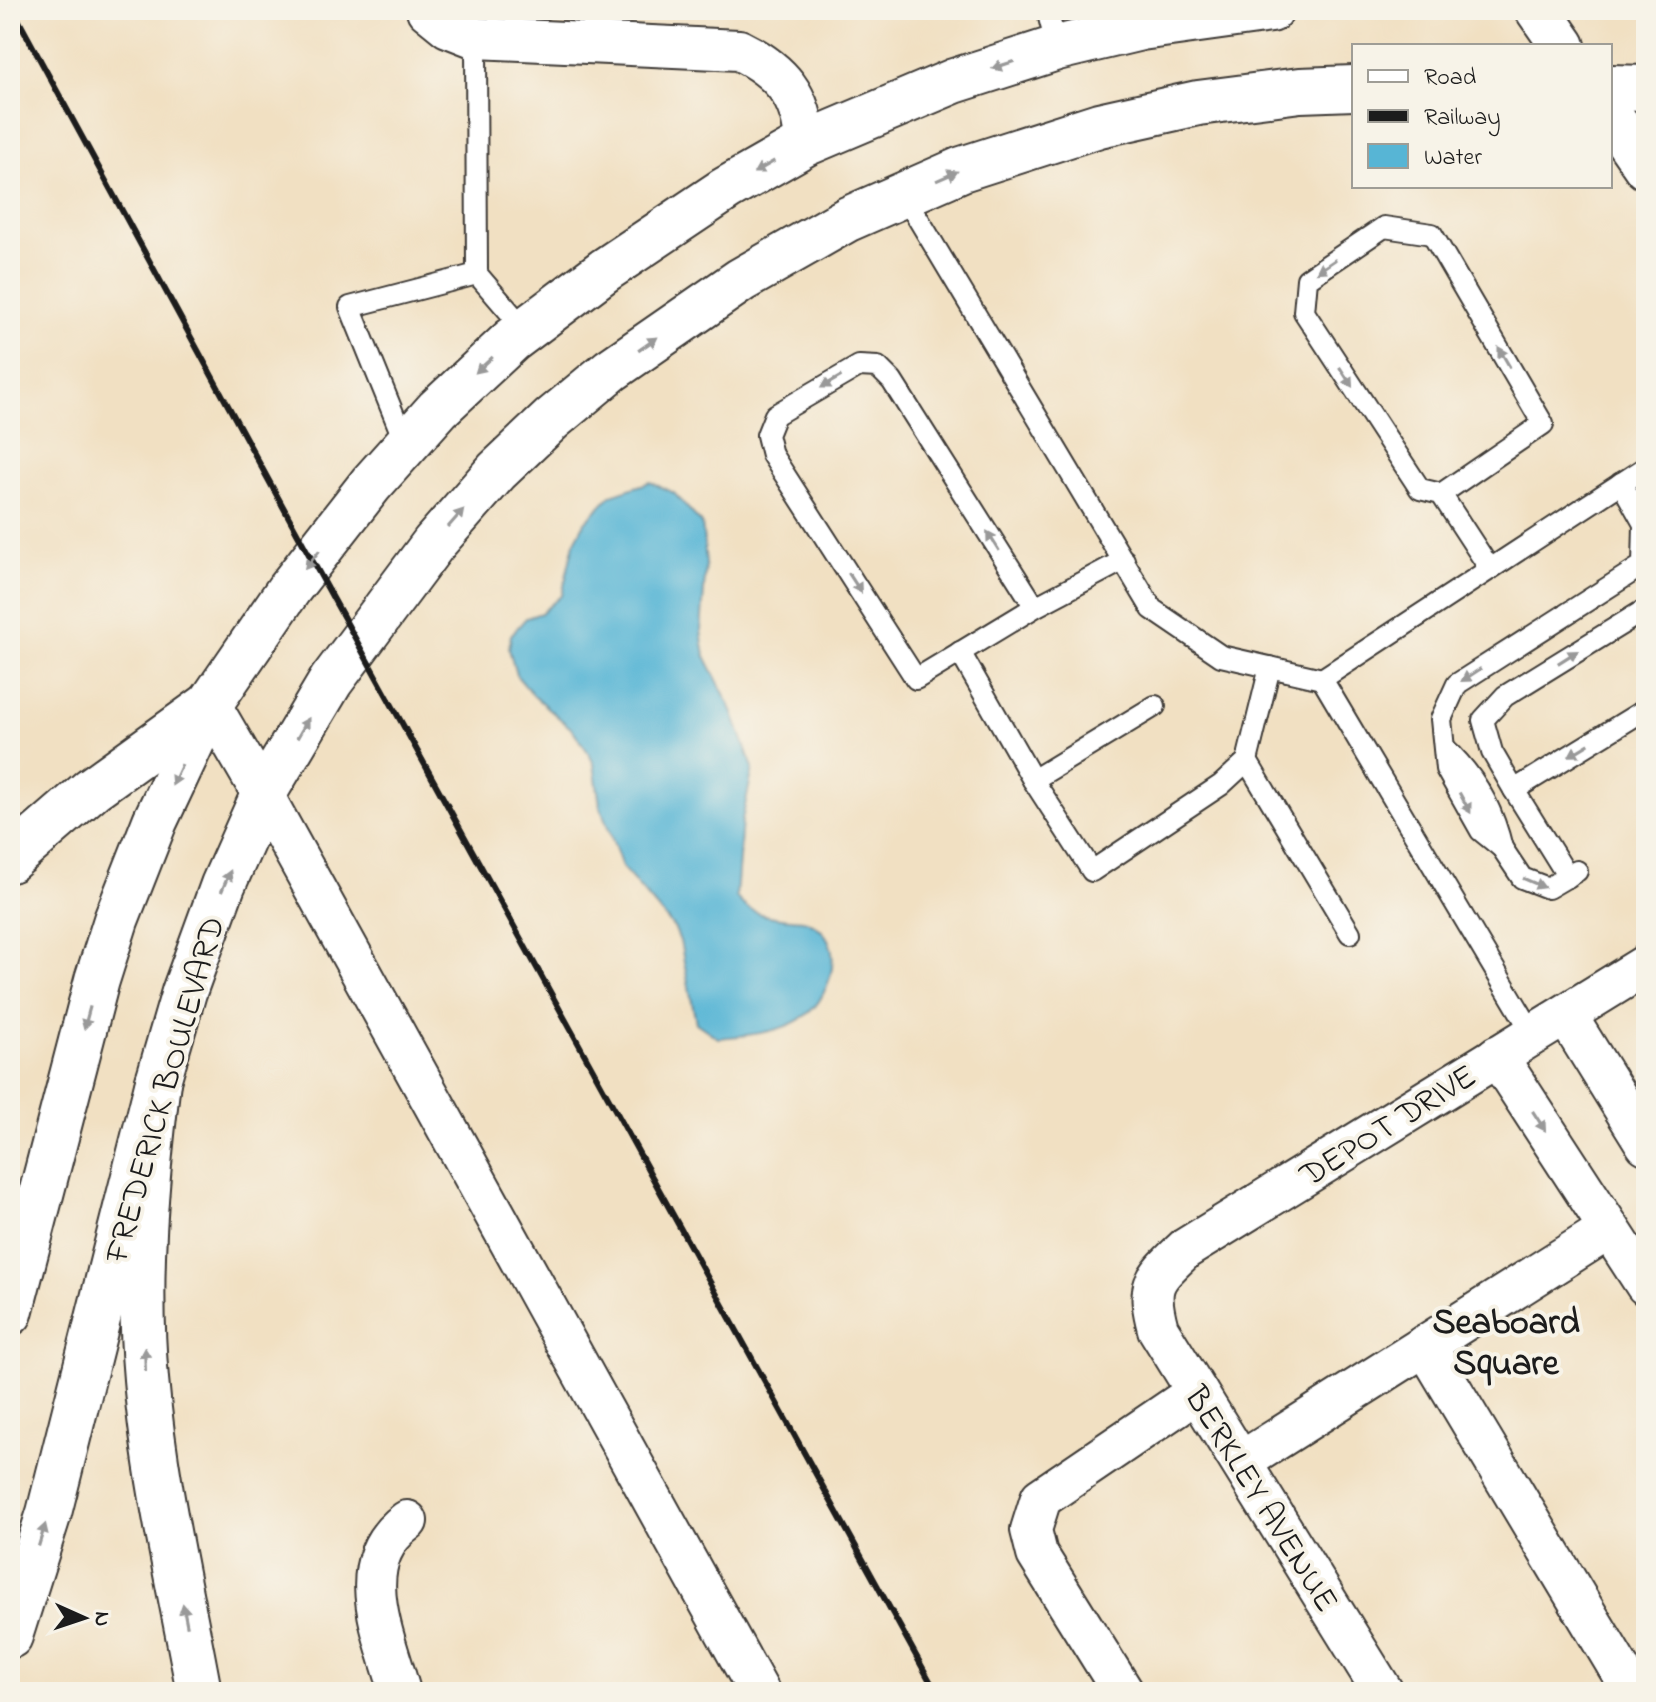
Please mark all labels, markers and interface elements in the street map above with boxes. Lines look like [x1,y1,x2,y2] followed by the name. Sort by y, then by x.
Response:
[1352,44,1612,188] legend
[991,59,1015,72] one-way arrow
[1424,61,1477,96] text: Road
[1424,101,1501,137] text: Railway
[1424,141,1482,176] text: Water
[753,160,776,174] one-way arrow
[935,169,959,182] one-way arrow
[1316,258,1337,273] one-way arrow
[638,337,659,352] one-way arrow
[1497,345,1511,368] one-way arrow
[475,356,494,374] one-way arrow
[1339,366,1353,388] one-way arrow
[820,375,842,389] one-way arrow
[446,508,464,527] one-way arrow
[987,530,1001,552] one-way arrow
[304,550,321,570] one-way arrow
[847,572,861,594] one-way arrow
[1557,650,1580,665] one-way arrow
[1460,668,1482,682] one-way arrow
[296,717,310,739] one-way arrow
[1568,743,1590,757] one-way arrow
[170,763,184,786] one-way arrow
[1458,792,1472,814] one-way arrow
[219,869,232,893] one-way arrow
[1522,876,1546,889] one-way arrow
[93,911,240,1270] street label: FREDERICK BOULEVARD
[80,1006,92,1031] one-way arrow
[1290,1053,1487,1202] street label: DEPOT DRIVE
[1532,1110,1546,1132] one-way arrow
[1432,1298,1580,1392] district label: Seaboard Square
[138,1346,151,1371] one-way arrow
[1169,1376,1349,1623] street label: BERKLEY AVENUE
[36,1523,49,1547] one-way arrow
[44,1578,124,1658] north arrow
[178,1603,190,1628] one-way arrow
[85,1611,117,1627] text: N

